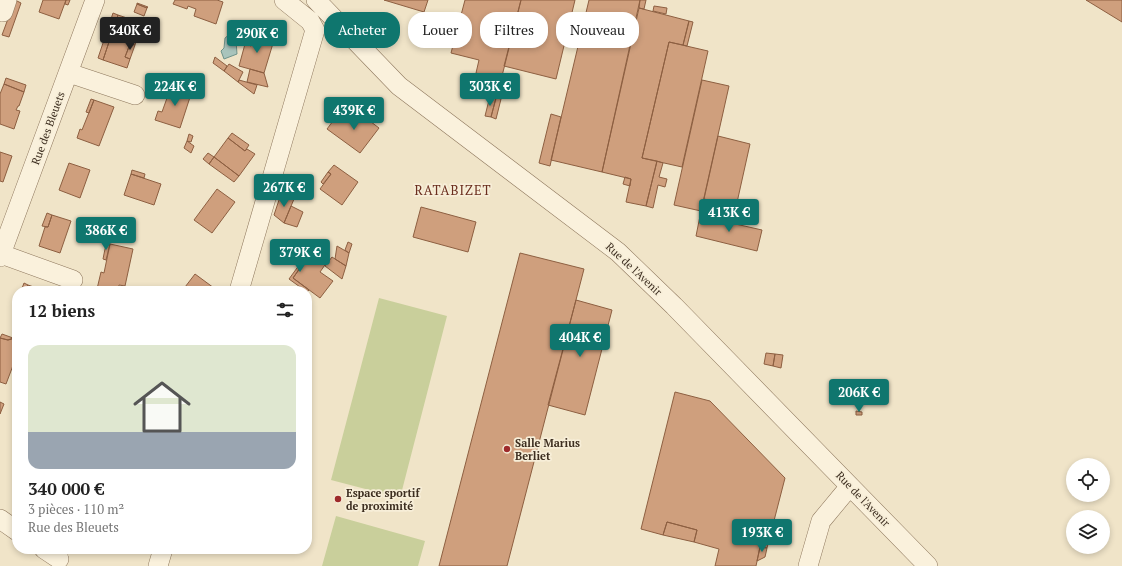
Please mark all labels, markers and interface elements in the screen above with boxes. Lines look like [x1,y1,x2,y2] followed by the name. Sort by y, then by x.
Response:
[324,12,400,48] chip: Acheter
[408,12,472,48] chip: Louer
[480,12,548,48] chip: Filtres
[556,12,639,48] chip: Nouveau
[97,17,163,51] pin: 340K €
[224,20,290,54] pin: 290K €
[109,21,151,39] text: 340K €
[236,24,278,42] text: 290K €
[142,73,208,107] pin: 224K €
[457,73,523,107] pin: 303K €
[154,77,196,95] text: 224K €
[469,77,511,95] text: 303K €
[28,89,68,167] street label: Rue des Bleuets
[321,97,387,131] pin: 439K €
[333,101,375,119] text: 439K €
[251,174,317,208] pin: 267K €
[263,178,305,196] text: 267K €
[414,181,492,199] district label: RATABIZET
[696,199,762,233] pin: 413K €
[708,203,750,221] text: 413K €
[73,217,139,251] pin: 386K €
[85,221,127,239] text: 386K €
[267,239,333,273] pin: 379K €
[603,239,666,299] street label: Rue de l'Avenir
[279,243,321,261] text: 379K €
[28,299,95,322] text: 12 biens
[274,299,296,321] icon: filters
[547,324,613,358] pin: 404K €
[559,328,601,346] text: 404K €
[126,371,198,443] icon: home
[826,379,892,413] pin: 206K €
[838,383,880,401] text: 206K €
[515,436,580,463] place label: Salle Marius Berliet
[502,444,512,454] marker: Salle Marius Berliet
[1066,458,1110,554] map controls
[1066,458,1110,502] button: locate
[833,468,894,530] street label: Rue de l'Avenir
[28,477,104,500] text: 340 000 €
[346,486,420,513] place label: Espace sportif de proximité
[333,494,343,504] marker: Espace sportif de proximité
[28,500,124,518] text: 3 pièces · 110 m²
[1066,510,1110,554] button: layers
[28,518,119,536] text: Rue des Bleuets
[729,519,795,553] pin: 193K €
[741,523,783,541] text: 193K €

